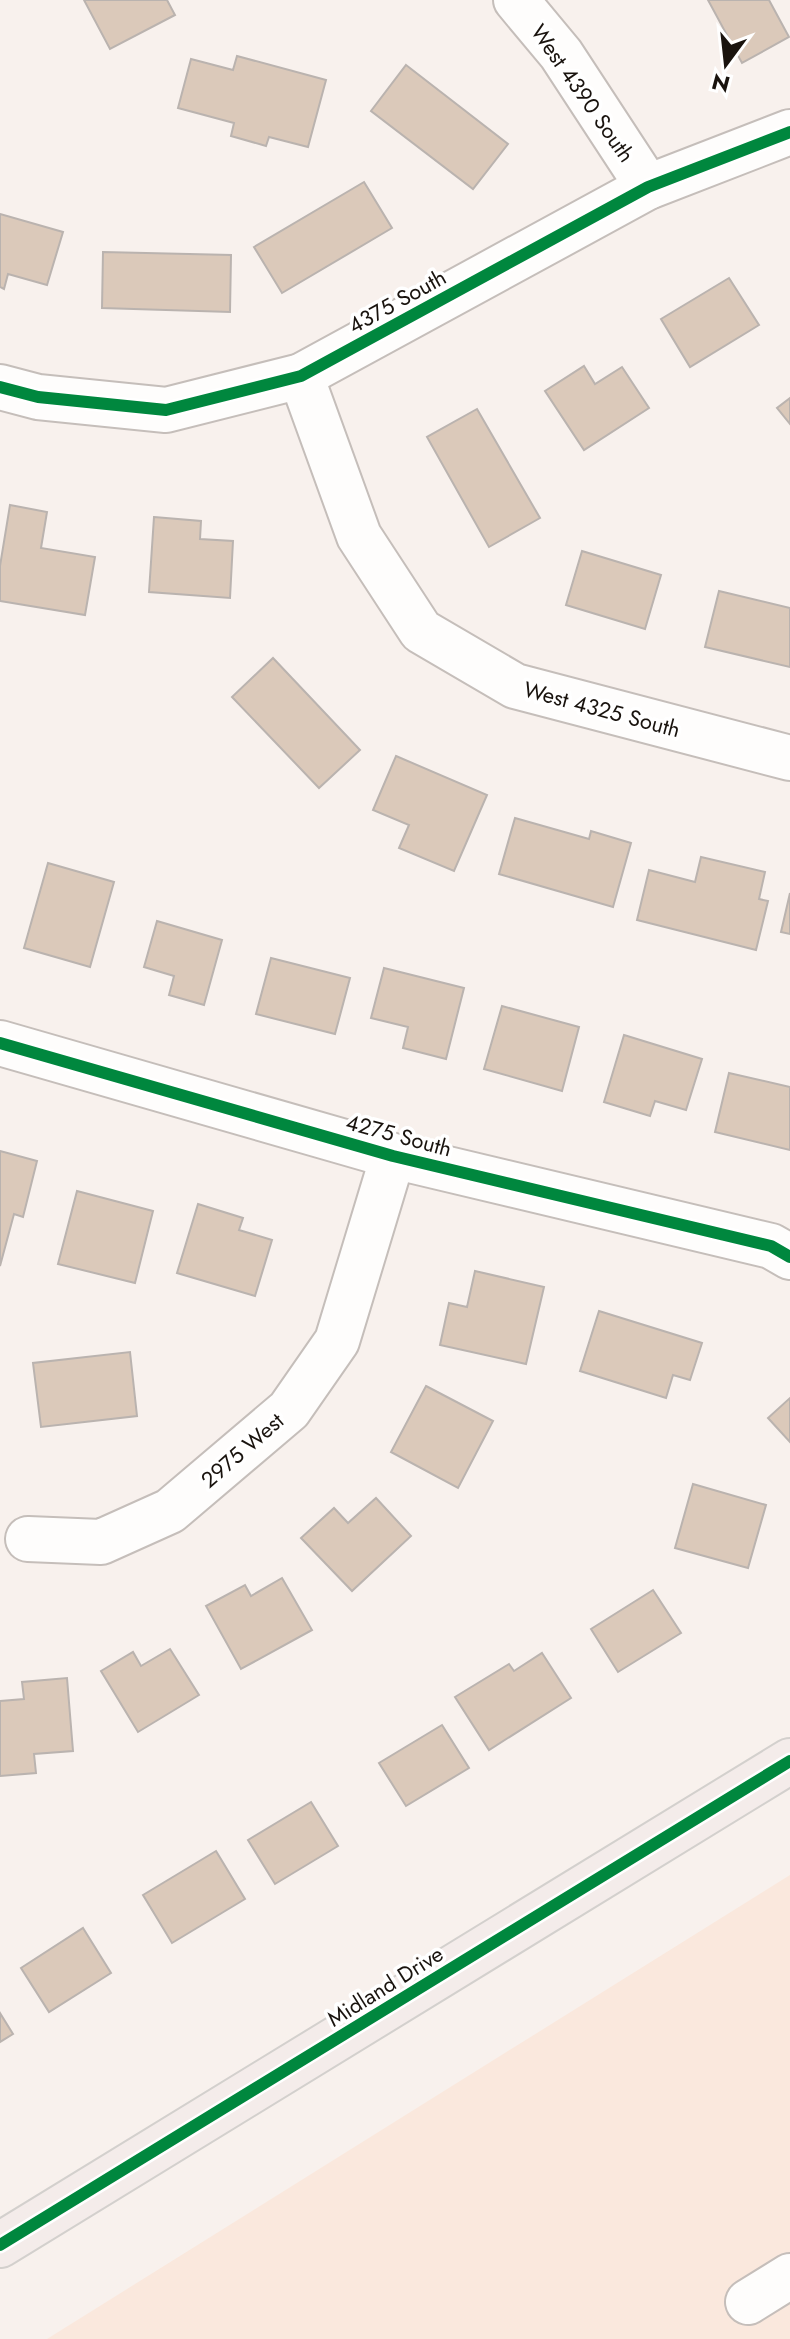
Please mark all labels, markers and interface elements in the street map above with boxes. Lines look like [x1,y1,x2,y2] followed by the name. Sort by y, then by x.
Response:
[523,18,643,168] street label: West 4390 South
[686,24,766,104] north arrow
[708,66,733,101] text: N
[342,261,452,341] street label: 4375 South
[520,673,684,745] street label: West 4325 South
[343,1106,455,1164] street label: 4275 South
[194,1404,291,1495] street label: 2975 West
[321,1938,449,2034] street label: Midland Drive

